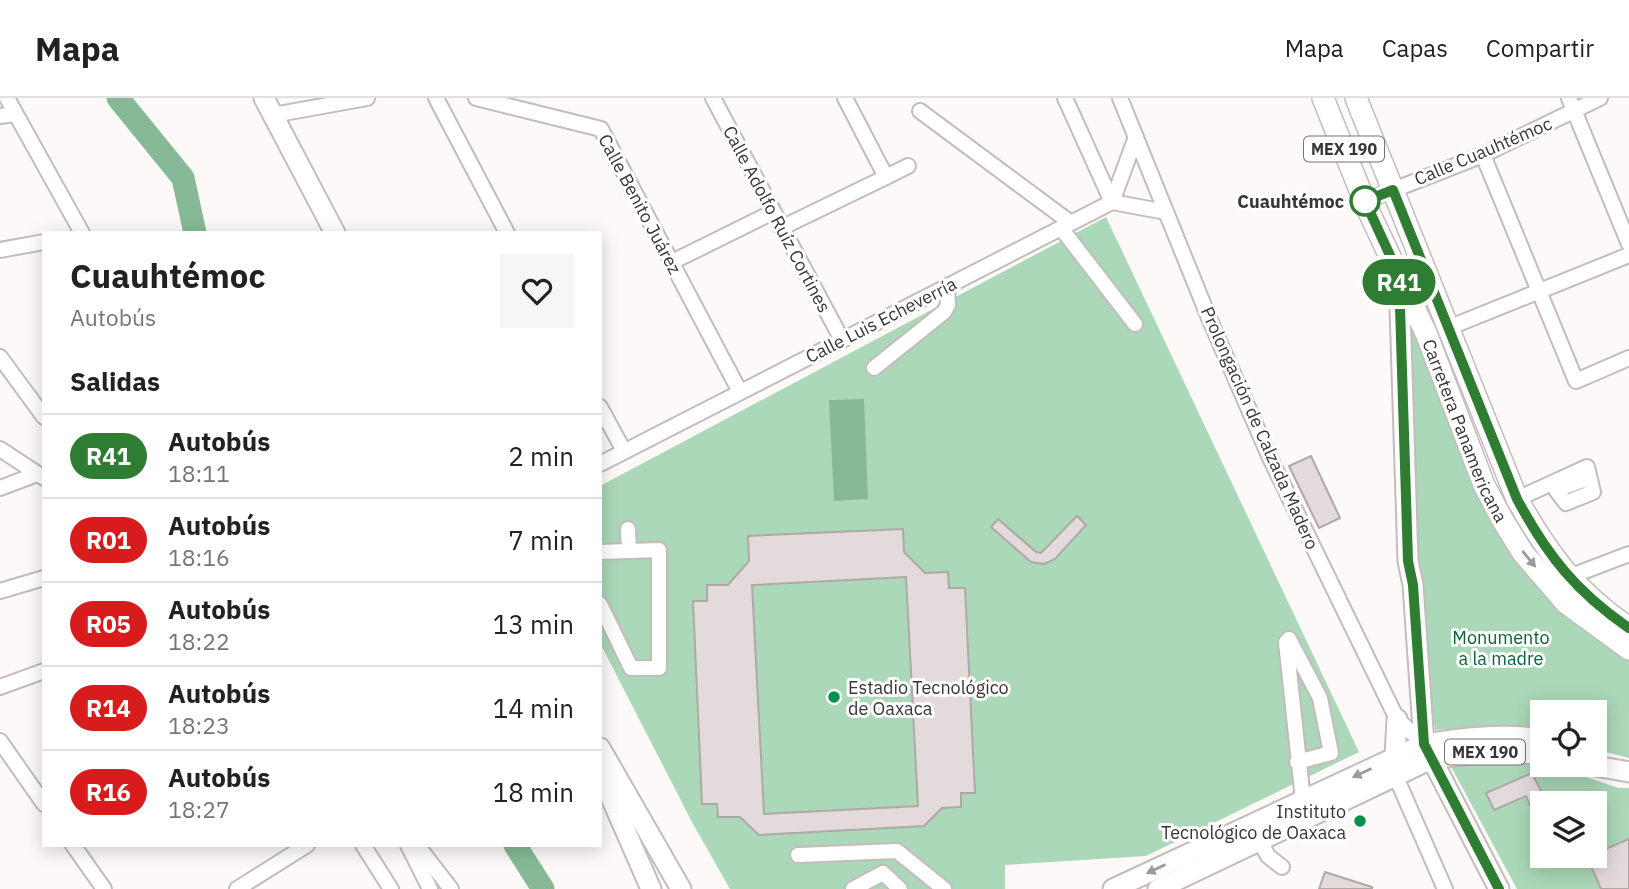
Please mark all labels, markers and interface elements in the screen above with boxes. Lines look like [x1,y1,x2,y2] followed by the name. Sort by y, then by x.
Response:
[35,27,120,70] text: Mapa
[1285,32,1344,64] text: Mapa
[1382,32,1448,64] text: Capas
[1486,32,1594,64] text: Compartir
[1411,112,1555,190] street label: Calle Cuauhtémoc
[718,122,836,316] street label: Calle Adolfo Ruíz Cortines
[593,130,687,278] street label: Calle Benito Juárez
[1304,136,1384,162] road number: MEX 190
[1350,186,1380,216] marker: Cuauhtémoc
[1237,190,1344,213] place label: Cuauhtémoc
[70,254,266,297] text: Cuauhtémoc
[500,254,574,328] button: heart
[1359,259,1439,305] line badge: R41
[1377,266,1421,298] text: R41
[802,272,961,368] street label: Calle Luis Echeverría
[70,302,156,332] text: Autobús
[1196,303,1324,553] street label: Prolongación de Calzada Madero
[1418,336,1513,527] street label: Carretera Panamericana
[70,364,160,398] text: Salidas
[168,424,270,458] text: Autobús
[508,439,574,473] text: 2 min
[86,440,131,472] text: R41
[168,458,230,488] text: 18:11
[168,508,270,542] text: Autobús
[508,523,574,557] text: 7 min
[86,524,131,556] text: R01
[168,542,230,572] text: 18:16
[1521,549,1536,567] one-way arrow
[168,592,270,626] text: Autobús
[493,607,574,641] text: 13 min
[86,608,131,640] text: R05
[168,626,230,656] text: 18:22
[1452,626,1550,670] park label: Monumento a la madre
[168,676,270,710] text: Autobús
[848,676,1009,720] place label: Estadio Tecnológico de Oaxaca
[826,689,842,705] marker: Estadio Tecnológico de Oaxaca
[493,691,574,725] text: 14 min
[86,692,131,724] text: R14
[1530,700,1607,868] map controls
[1530,700,1607,777] button: locate
[168,710,230,740] text: 18:23
[1445,740,1525,764] road number: MEX 190
[168,760,270,794] text: Autobús
[1352,767,1372,779] one-way arrow
[493,775,574,809] text: 18 min
[86,776,131,808] text: R16
[1530,791,1607,868] button: layers
[168,794,230,824] text: 18:27
[1161,800,1346,844] place label: Instituto Tecnológico de Oaxaca
[1352,813,1368,829] marker: Instituto Tecnológico de Oaxaca
[1146,863,1166,875] one-way arrow

